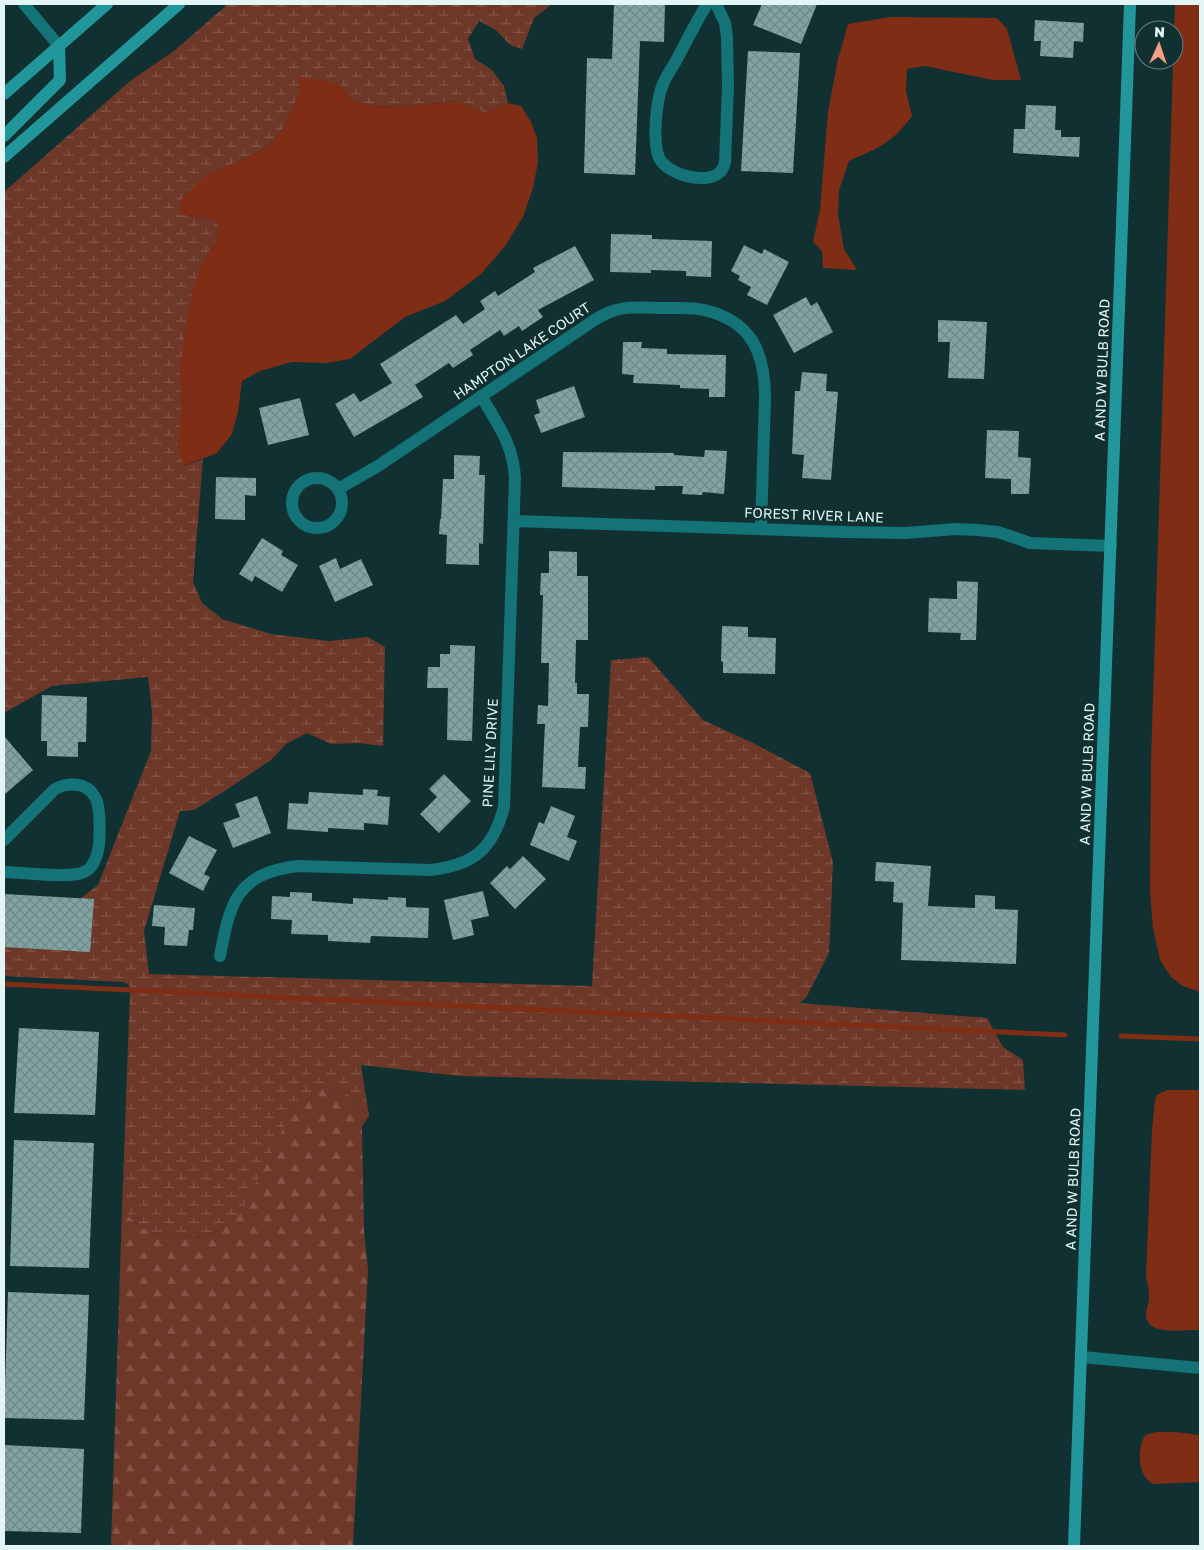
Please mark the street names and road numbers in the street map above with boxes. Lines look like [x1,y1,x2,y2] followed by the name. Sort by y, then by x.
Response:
[450,298,594,403] street label: HAMPTON LAKE COURT
[1091,299,1112,441] street label: A AND W BULB ROAD
[744,504,884,525] street label: FOREST RIVER LANE
[478,698,501,808] street label: PINE LILY DRIVE
[1076,703,1097,845] street label: A AND W BULB ROAD
[1062,1108,1083,1250] street label: A AND W BULB ROAD

